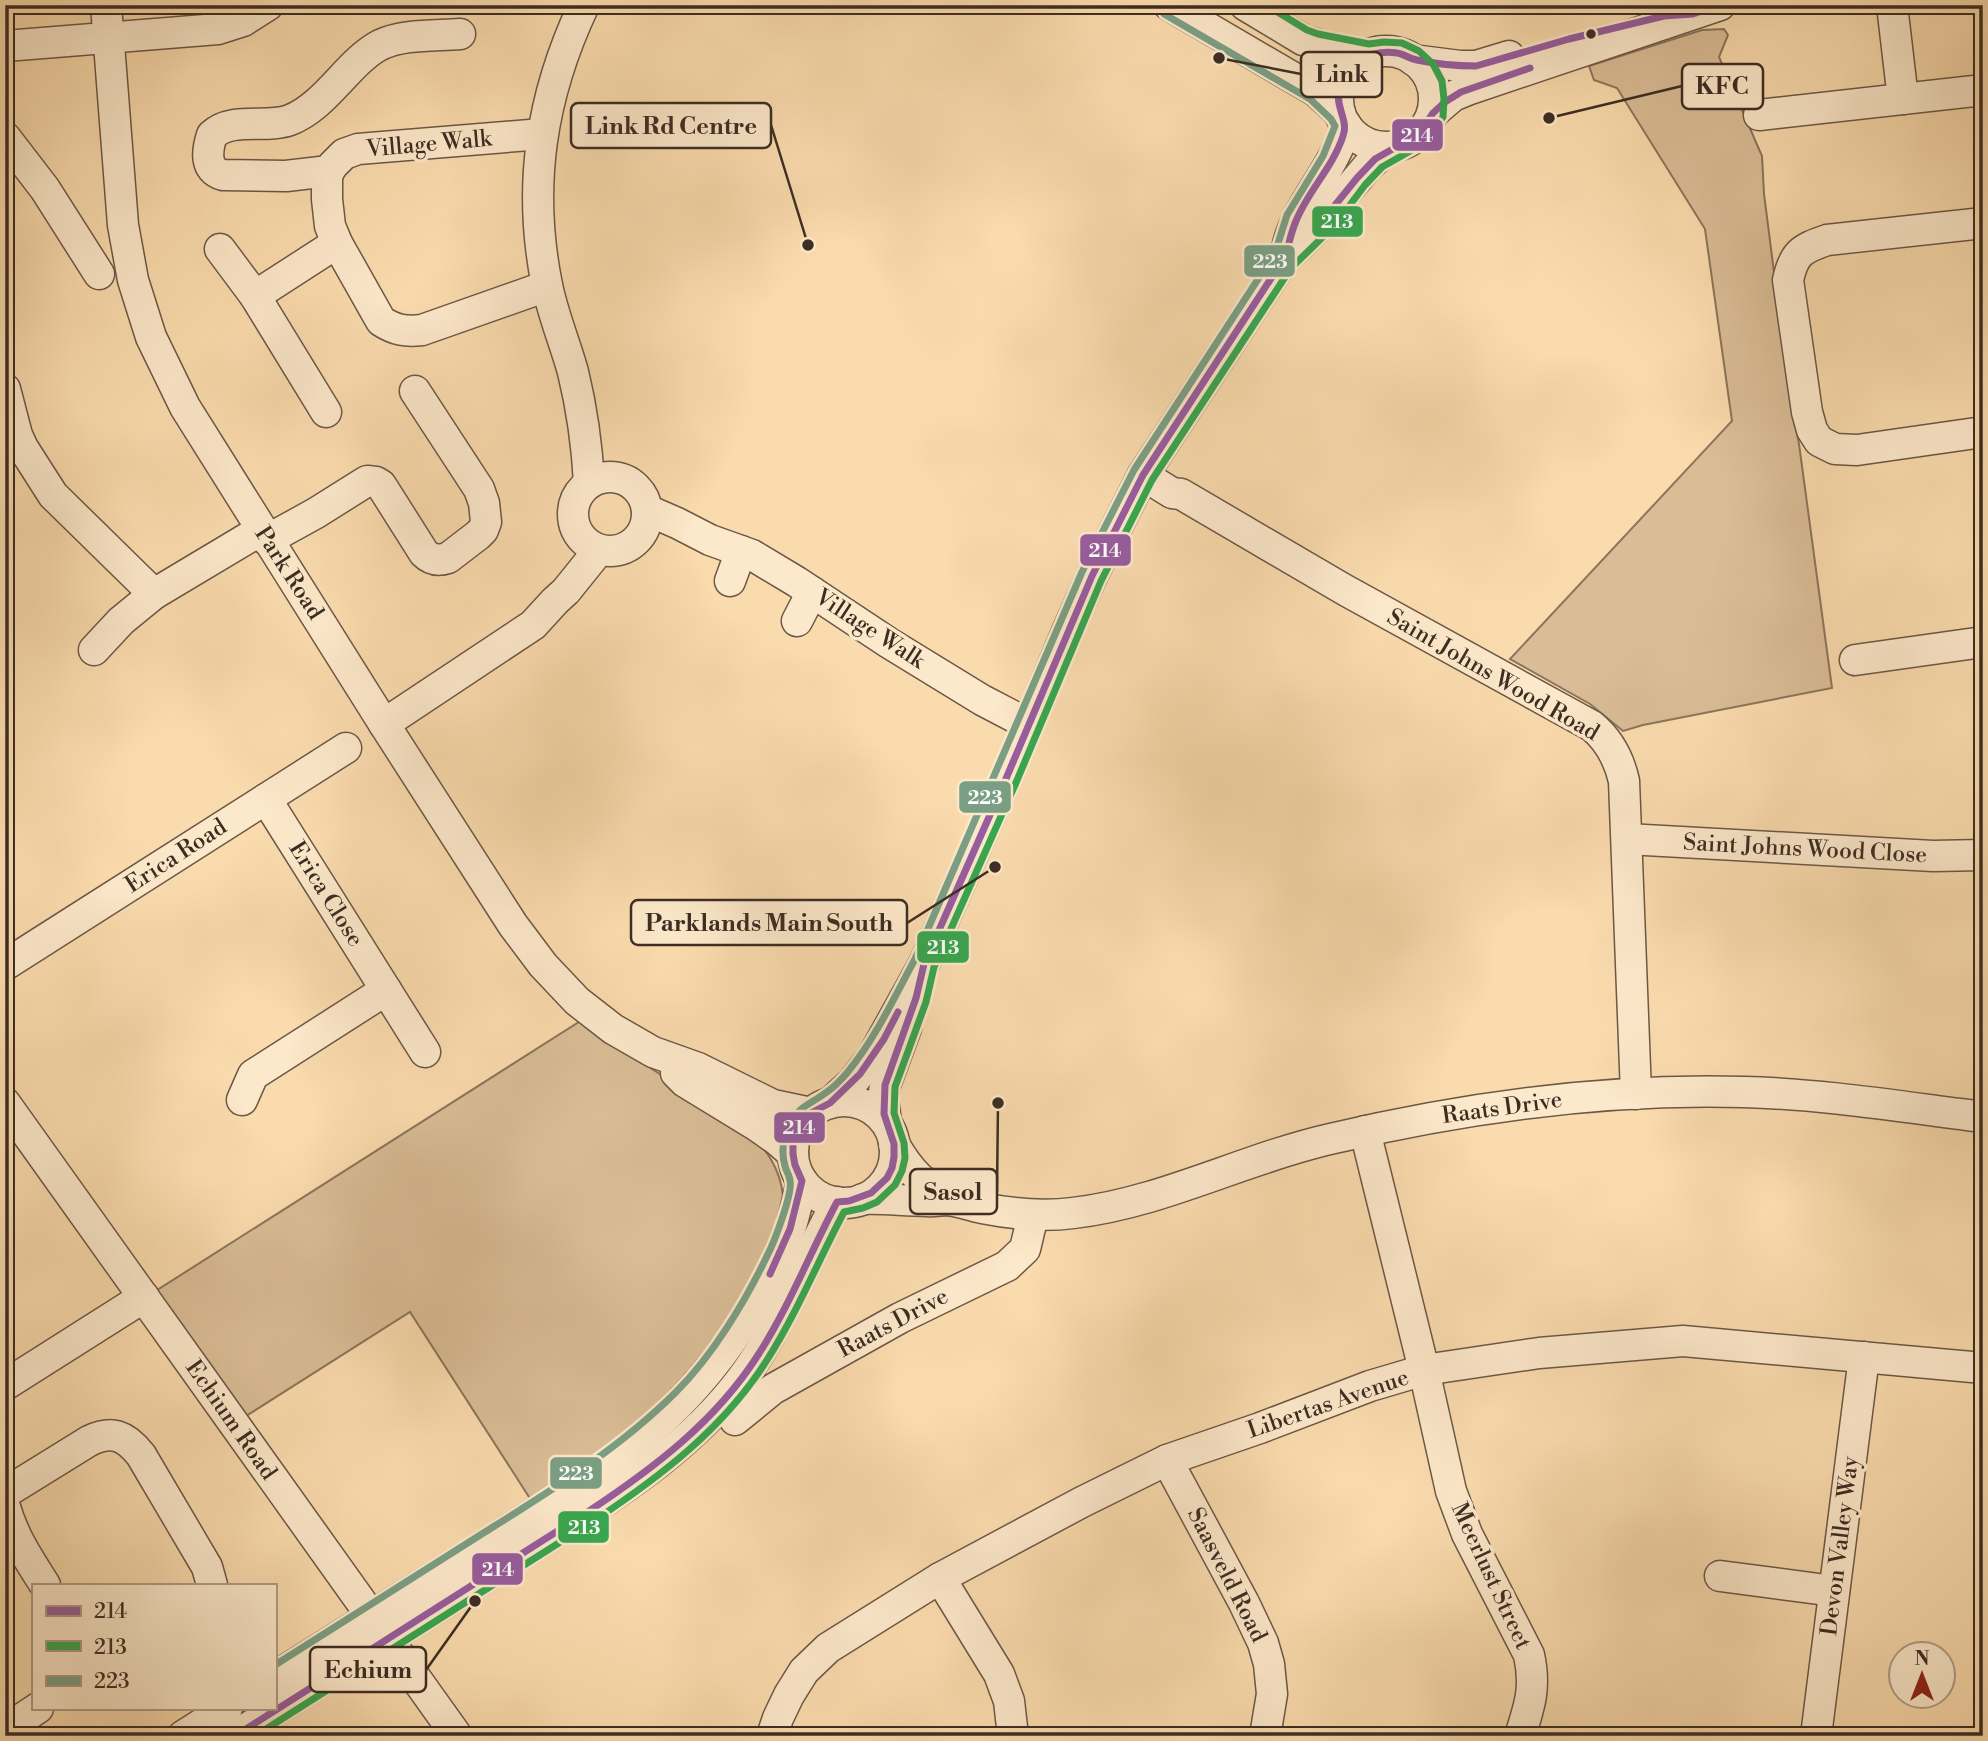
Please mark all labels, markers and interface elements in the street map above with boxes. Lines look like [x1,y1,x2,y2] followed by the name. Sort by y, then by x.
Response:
[1584,27,1598,41] unlabelled marker
[1301,52,1382,97] callout: Link
[1315,60,1370,90] text: Link
[1682,64,1763,109] callout: KFC
[1695,72,1749,102] text: KFC
[571,103,771,148] callout: Link Rd Centre
[585,112,757,142] text: Link Rd Centre
[1391,118,1444,152] line badge: 214
[364,124,494,164] street label: Village Walk
[1400,124,1434,148] text: 214
[1311,205,1364,238] line badge: 213
[1321,210,1353,234] text: 213
[1243,244,1296,278] line badge: 223
[1252,250,1288,274] text: 223
[248,521,330,625] street label: Park Road
[1079,533,1132,567] line badge: 214
[1088,539,1122,563] text: 214
[809,582,931,676] street label: Village Walk
[1382,603,1604,747] street label: Saint Johns Wood Road
[958,780,1012,814] line badge: 223
[967,786,1003,810] text: 223
[120,813,232,899] street label: Erica Road
[1682,829,1928,869] street label: Saint Johns Wood Close
[283,836,369,952] street label: Erica Close
[631,900,907,945] callout: Parklands Main South
[645,909,893,939] text: Parklands Main South
[916,930,970,964] line badge: 213
[927,936,959,960] text: 213
[1440,1086,1564,1130] street label: Raats Drive
[773,1111,826,1144] line badge: 214
[782,1116,816,1140] text: 214
[910,1169,997,1214] callout: Sasol
[924,1178,983,1208] text: Sasol
[833,1282,953,1364] street label: Raats Drive
[179,1355,283,1485] street label: Echium Road
[1244,1363,1412,1445] street label: Libertas Avenue
[1815,1454,1865,1637] street label: Devon Valley Way
[549,1456,603,1490] line badge: 223
[558,1462,594,1486] text: 223
[1445,1498,1537,1654] street label: Meerlust Street
[1181,1503,1273,1647] street label: Saasveld Road
[557,1510,610,1544] line badge: 213
[568,1516,600,1540] text: 213
[471,1552,524,1586] line badge: 214
[481,1558,515,1582] text: 214
[32,1584,276,1710] legend
[94,1599,127,1625] text: 214
[94,1635,127,1661] text: 213
[1886,1640,1956,1710] north arrow
[310,1647,426,1692] callout: Echium
[1914,1647,1930,1671] text: N
[324,1656,412,1686] text: Echium
[94,1669,130,1695] text: 223

